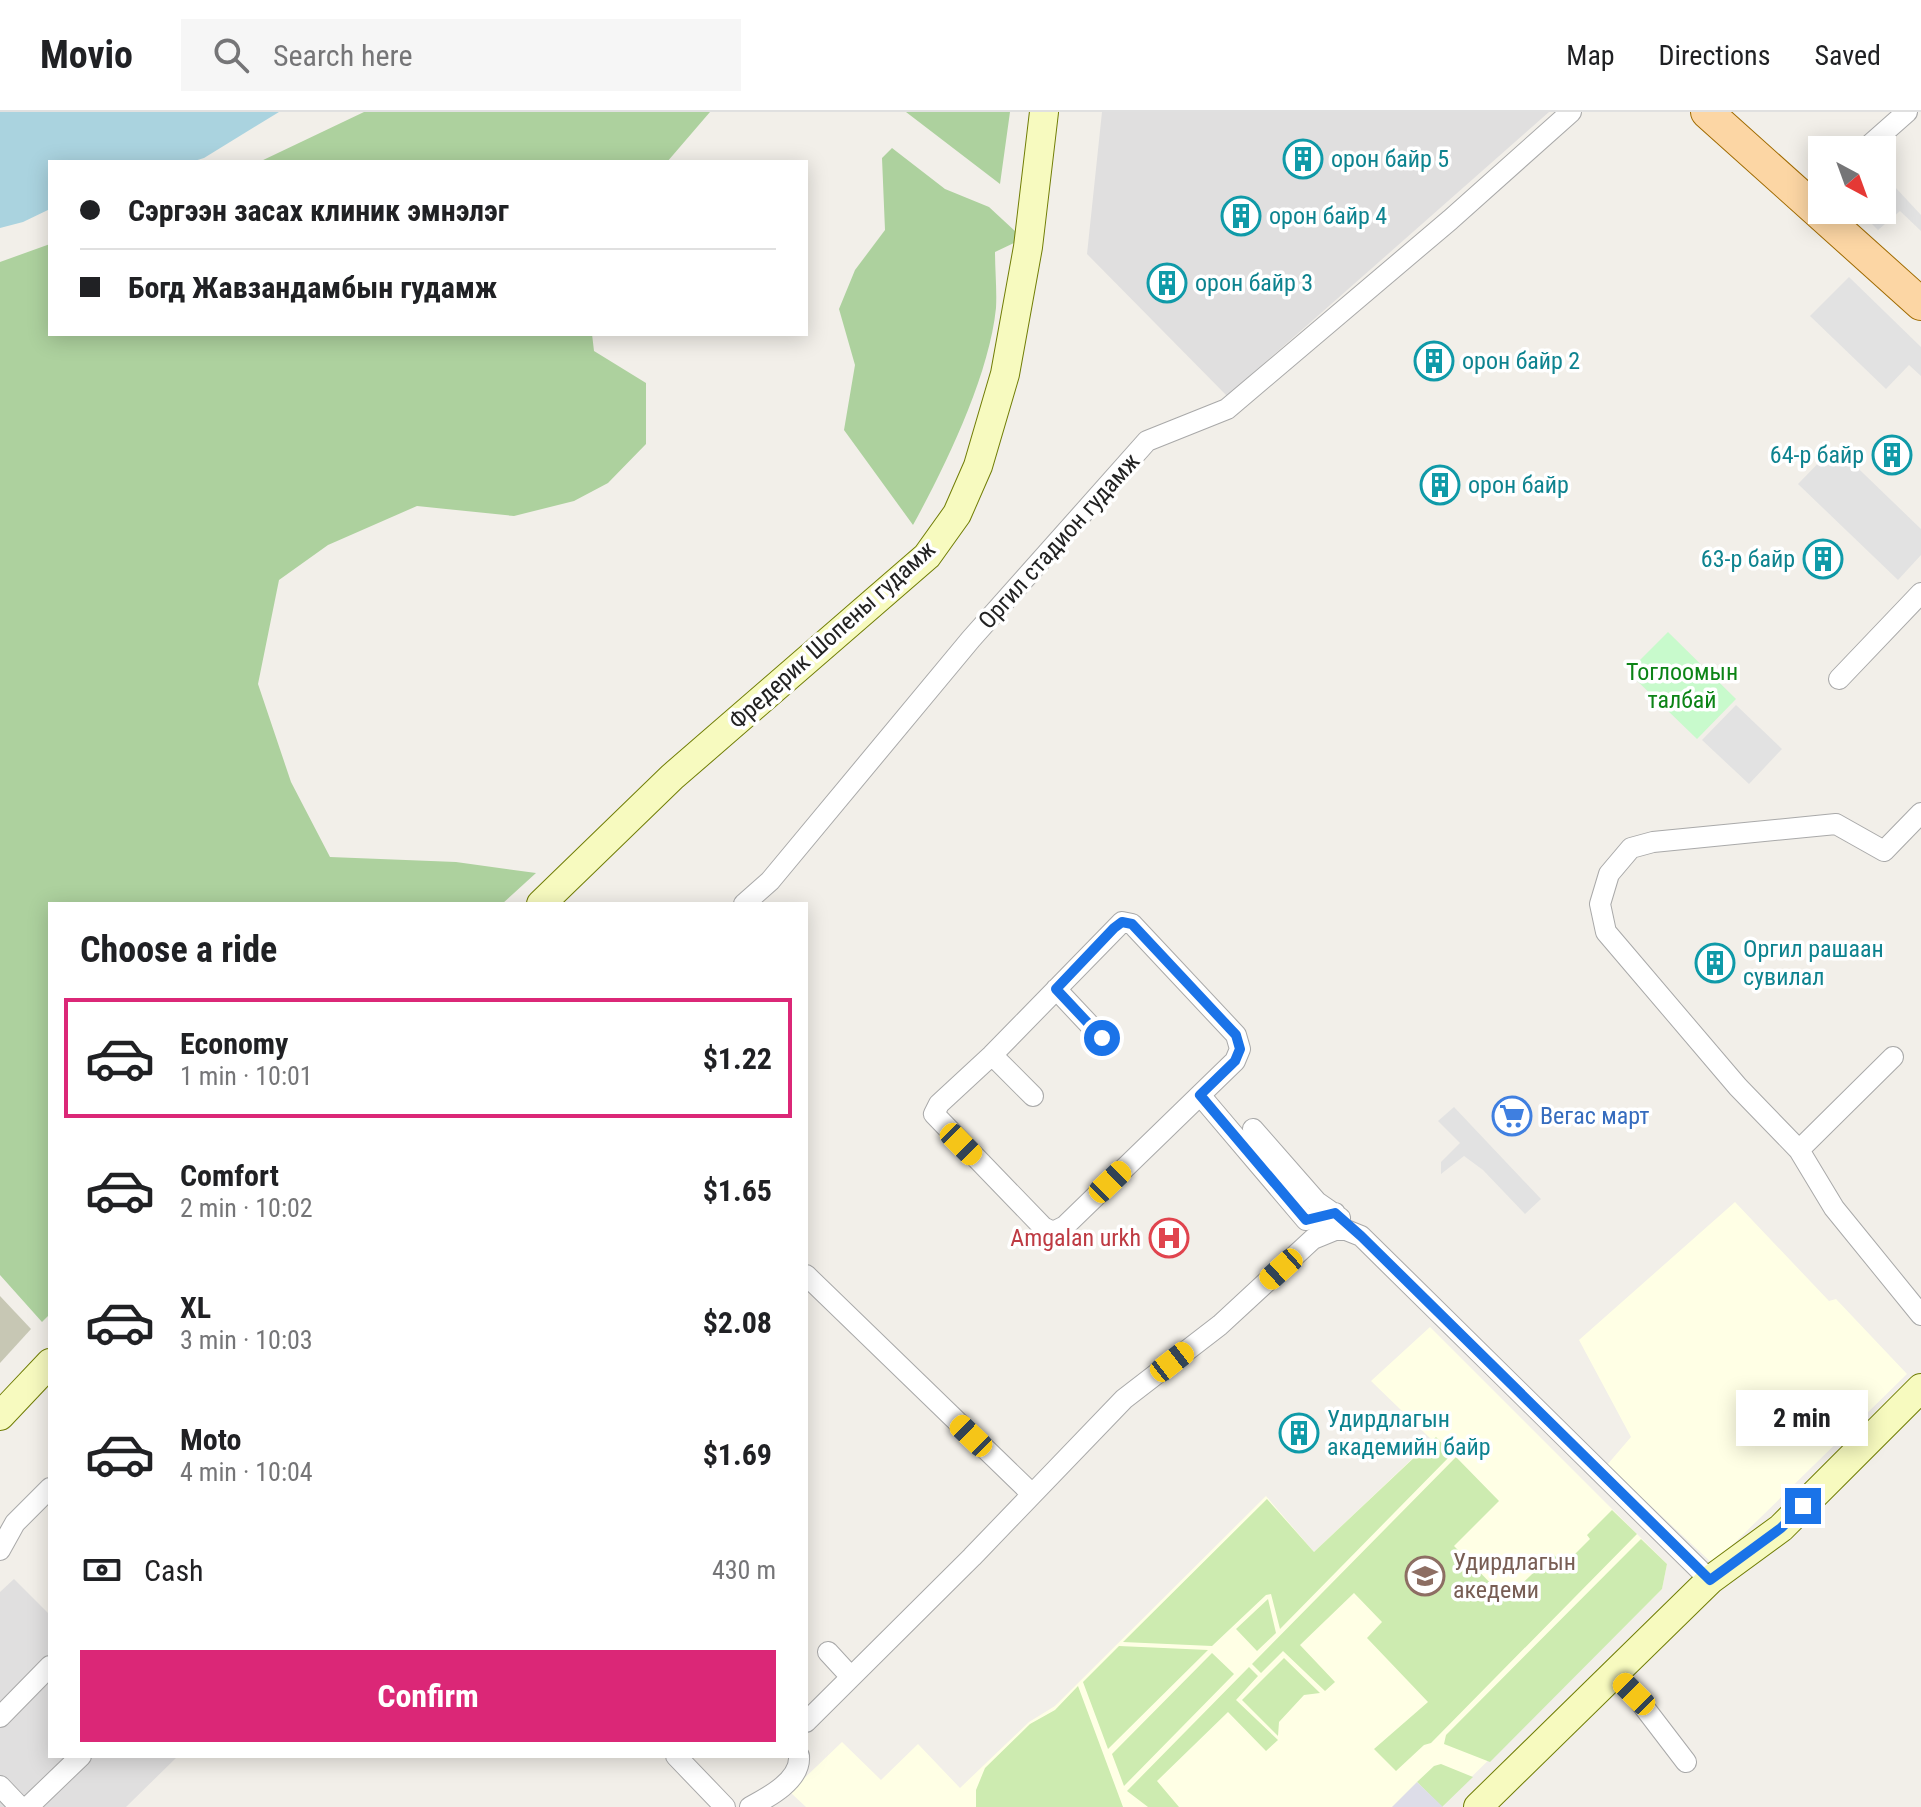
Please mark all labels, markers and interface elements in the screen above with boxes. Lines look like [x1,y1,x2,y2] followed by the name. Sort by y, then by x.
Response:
[181,19,741,91] search box
[40,33,133,77] text: Movio
[209,33,253,77] icon: search
[273,38,413,73] text: Search here
[1566,39,1615,72] text: Map
[1659,39,1770,72] text: Directions
[1814,39,1881,72] text: Saved
[1808,136,1896,224] north arrow
[1808,136,1896,224] map controls
[1282,138,1324,180] building icon: орон байр 5
[1331,145,1449,173] place label: орон байр 5
[128,193,509,228] text: Сэргээн засах клиник эмнэлэг
[1220,195,1262,237] building icon: орон байр 4
[1269,202,1387,230] place label: орон байр 4
[1146,262,1188,304] building icon: орон байр 3
[1195,269,1313,297] place label: орон байр 3
[128,270,497,305] text: Богд Жавзандамбын гудамж
[1413,340,1455,382] building icon: орон байр 2
[1462,347,1580,375] place label: орон байр 2
[1871,434,1913,476] building icon: 64-р байр
[1770,441,1864,469] place label: 64-р байр
[973,447,1145,635] street label: Оргил стадион гудамж
[1419,464,1461,506] building icon: орон байр
[1468,471,1569,499] place label: орон байр
[723,535,941,735] street label: Фредерик Шопены гудамж
[1802,538,1844,580] building icon: 63-р байр
[1701,545,1795,573] place label: 63-р байр
[1626,658,1738,714] park label: Тоглоомын талбай
[80,929,277,971] text: Choose a ride
[1743,935,1884,991] place label: Оргил рашаан сувилал
[1694,942,1736,984] building icon: Оргил рашаан сувилал
[1084,1020,1120,1056] route start
[84,1022,156,1094] icon: car
[180,1026,288,1061] text: Economy
[703,1041,772,1076] text: $1.22
[180,1061,313,1091] text: 1 min · 10:01
[1491,1095,1533,1137] supermarket icon: Вегас март
[1540,1102,1649,1130] place label: Вегас март
[936,1119,986,1169] car
[84,1154,156,1226] icon: car
[1084,1157,1136,1207] car
[180,1158,279,1193] text: Comfort
[703,1173,772,1208] text: $1.65
[180,1193,313,1223] text: 2 min · 10:02
[1148,1217,1190,1259] hospital icon: Amgalan urkh
[1010,1224,1141,1252] place label: Amgalan urkh
[1255,1244,1307,1294] car
[84,1286,156,1358] icon: car
[180,1290,211,1325] text: XL
[703,1305,772,1340] text: $2.08
[180,1325,313,1355] text: 3 min · 10:03
[1146,1338,1198,1386] car
[1737,1390,1869,1446] callout: 2 min
[1773,1403,1831,1433] text: 2 min
[1327,1405,1491,1461] place label: Удирдлагын академийн байр
[945,1411,997,1461] car
[1278,1412,1320,1454] building icon: Удирдлагын академийн байр
[84,1418,156,1490] icon: car
[180,1422,241,1457] text: Moto
[703,1437,772,1472] text: $1.69
[180,1457,313,1487] text: 4 min · 10:04
[1785,1488,1821,1524] route end
[80,1548,124,1592] icon: cash
[1453,1548,1576,1604] place label: Удирдлагын акедеми
[144,1553,204,1588] text: Cash
[712,1555,776,1585] text: 430 m
[1404,1555,1446,1597] school or university icon: Удирдлагын акедеми
[80,1650,776,1742] button: Confirm
[1609,1669,1659,1719] car

